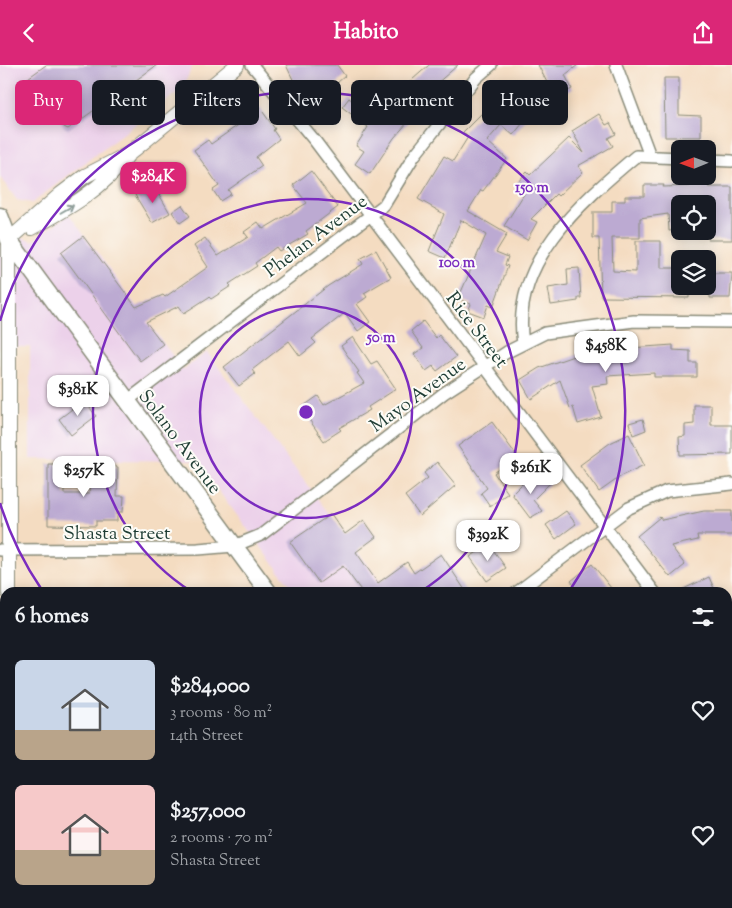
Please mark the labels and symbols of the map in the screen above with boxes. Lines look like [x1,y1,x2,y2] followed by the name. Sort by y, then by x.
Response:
[671,140,716,185] north arrow
[118,161,188,204] pin: $284K
[515,178,549,199] text: 150 m
[259,189,374,285] street label: Phelan Avenue
[60,203,74,213] one-way arrow
[439,253,476,274] text: 100 m
[438,287,514,375] street label: Rice Street
[366,328,396,349] text: 50 m
[571,331,641,373] pin: $458K
[365,352,472,440] street label: Mayo Avenue
[43,375,113,417] pin: $381K
[131,385,227,501] street label: Solano Avenue
[297,403,315,421] centre of rings
[496,453,566,495] pin: $261K
[49,455,119,498] pin: $257K
[453,519,523,562] pin: $392K
[63,521,171,548] street label: Shasta Street

